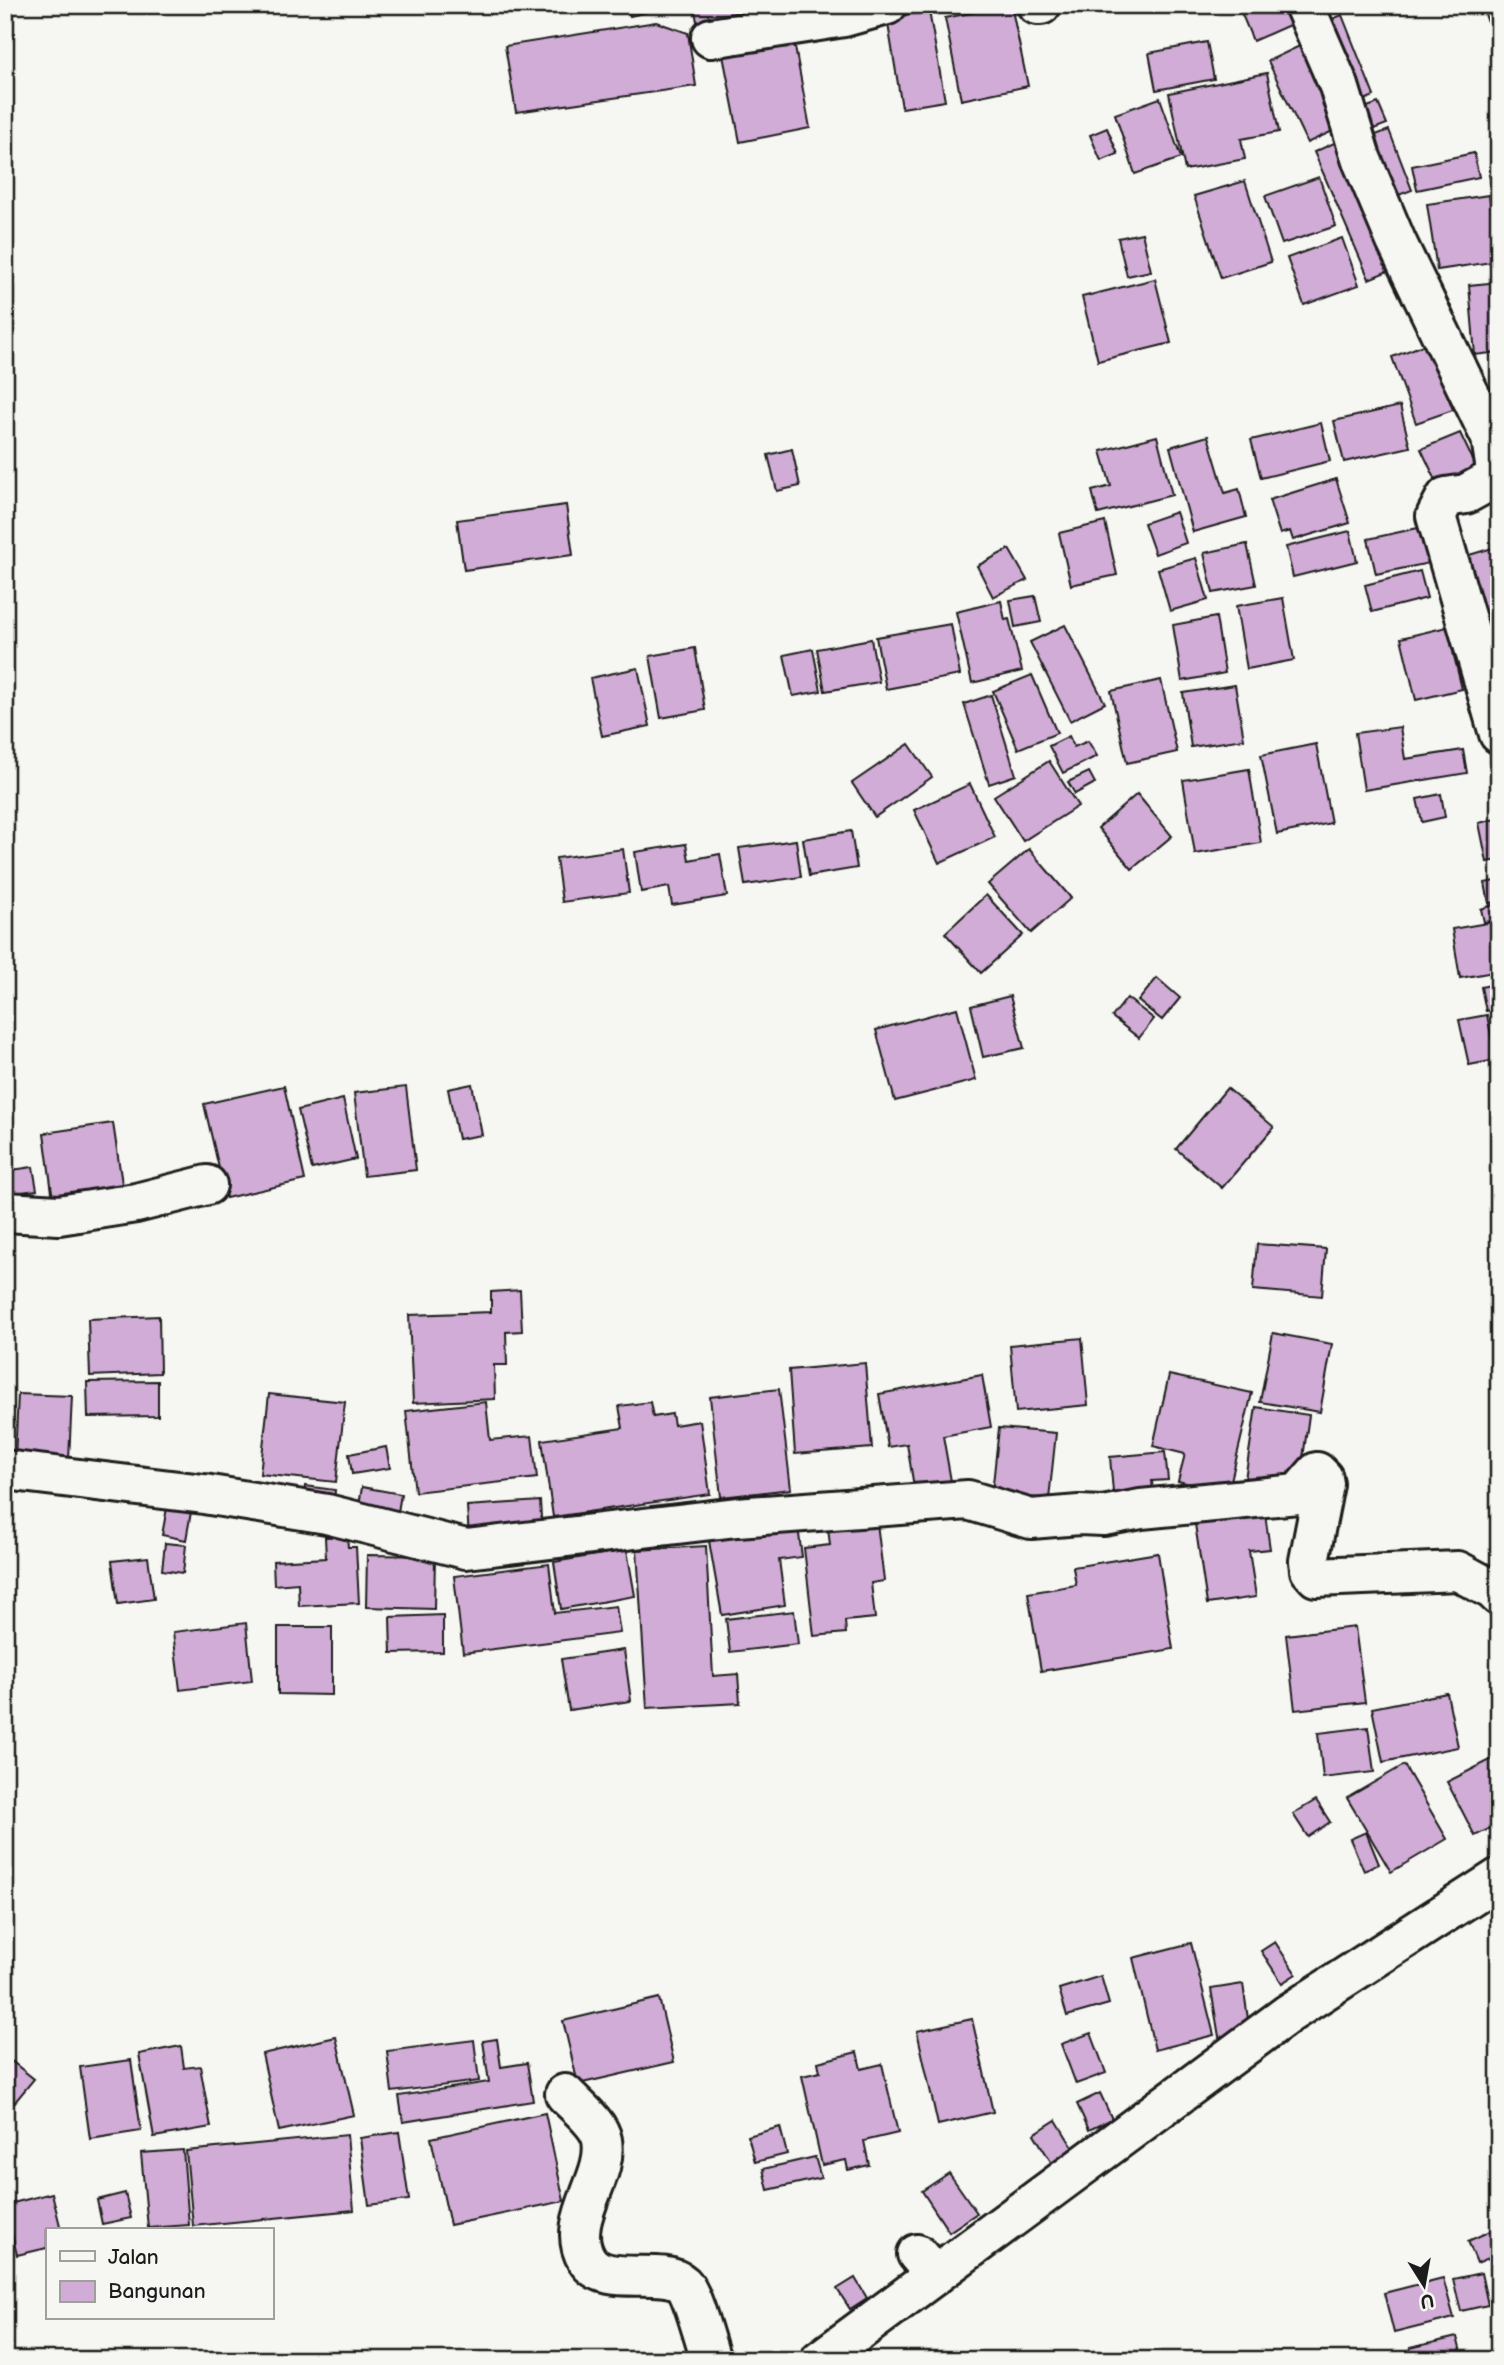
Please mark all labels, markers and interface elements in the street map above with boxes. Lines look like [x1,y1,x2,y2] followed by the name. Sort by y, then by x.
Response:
[46,2228,273,2320] legend
[108,2245,159,2270] text: Jalan
[1388,2250,1458,2320] north arrow
[108,2279,206,2304] text: Bangunan
[1418,2288,1436,2313] text: U

